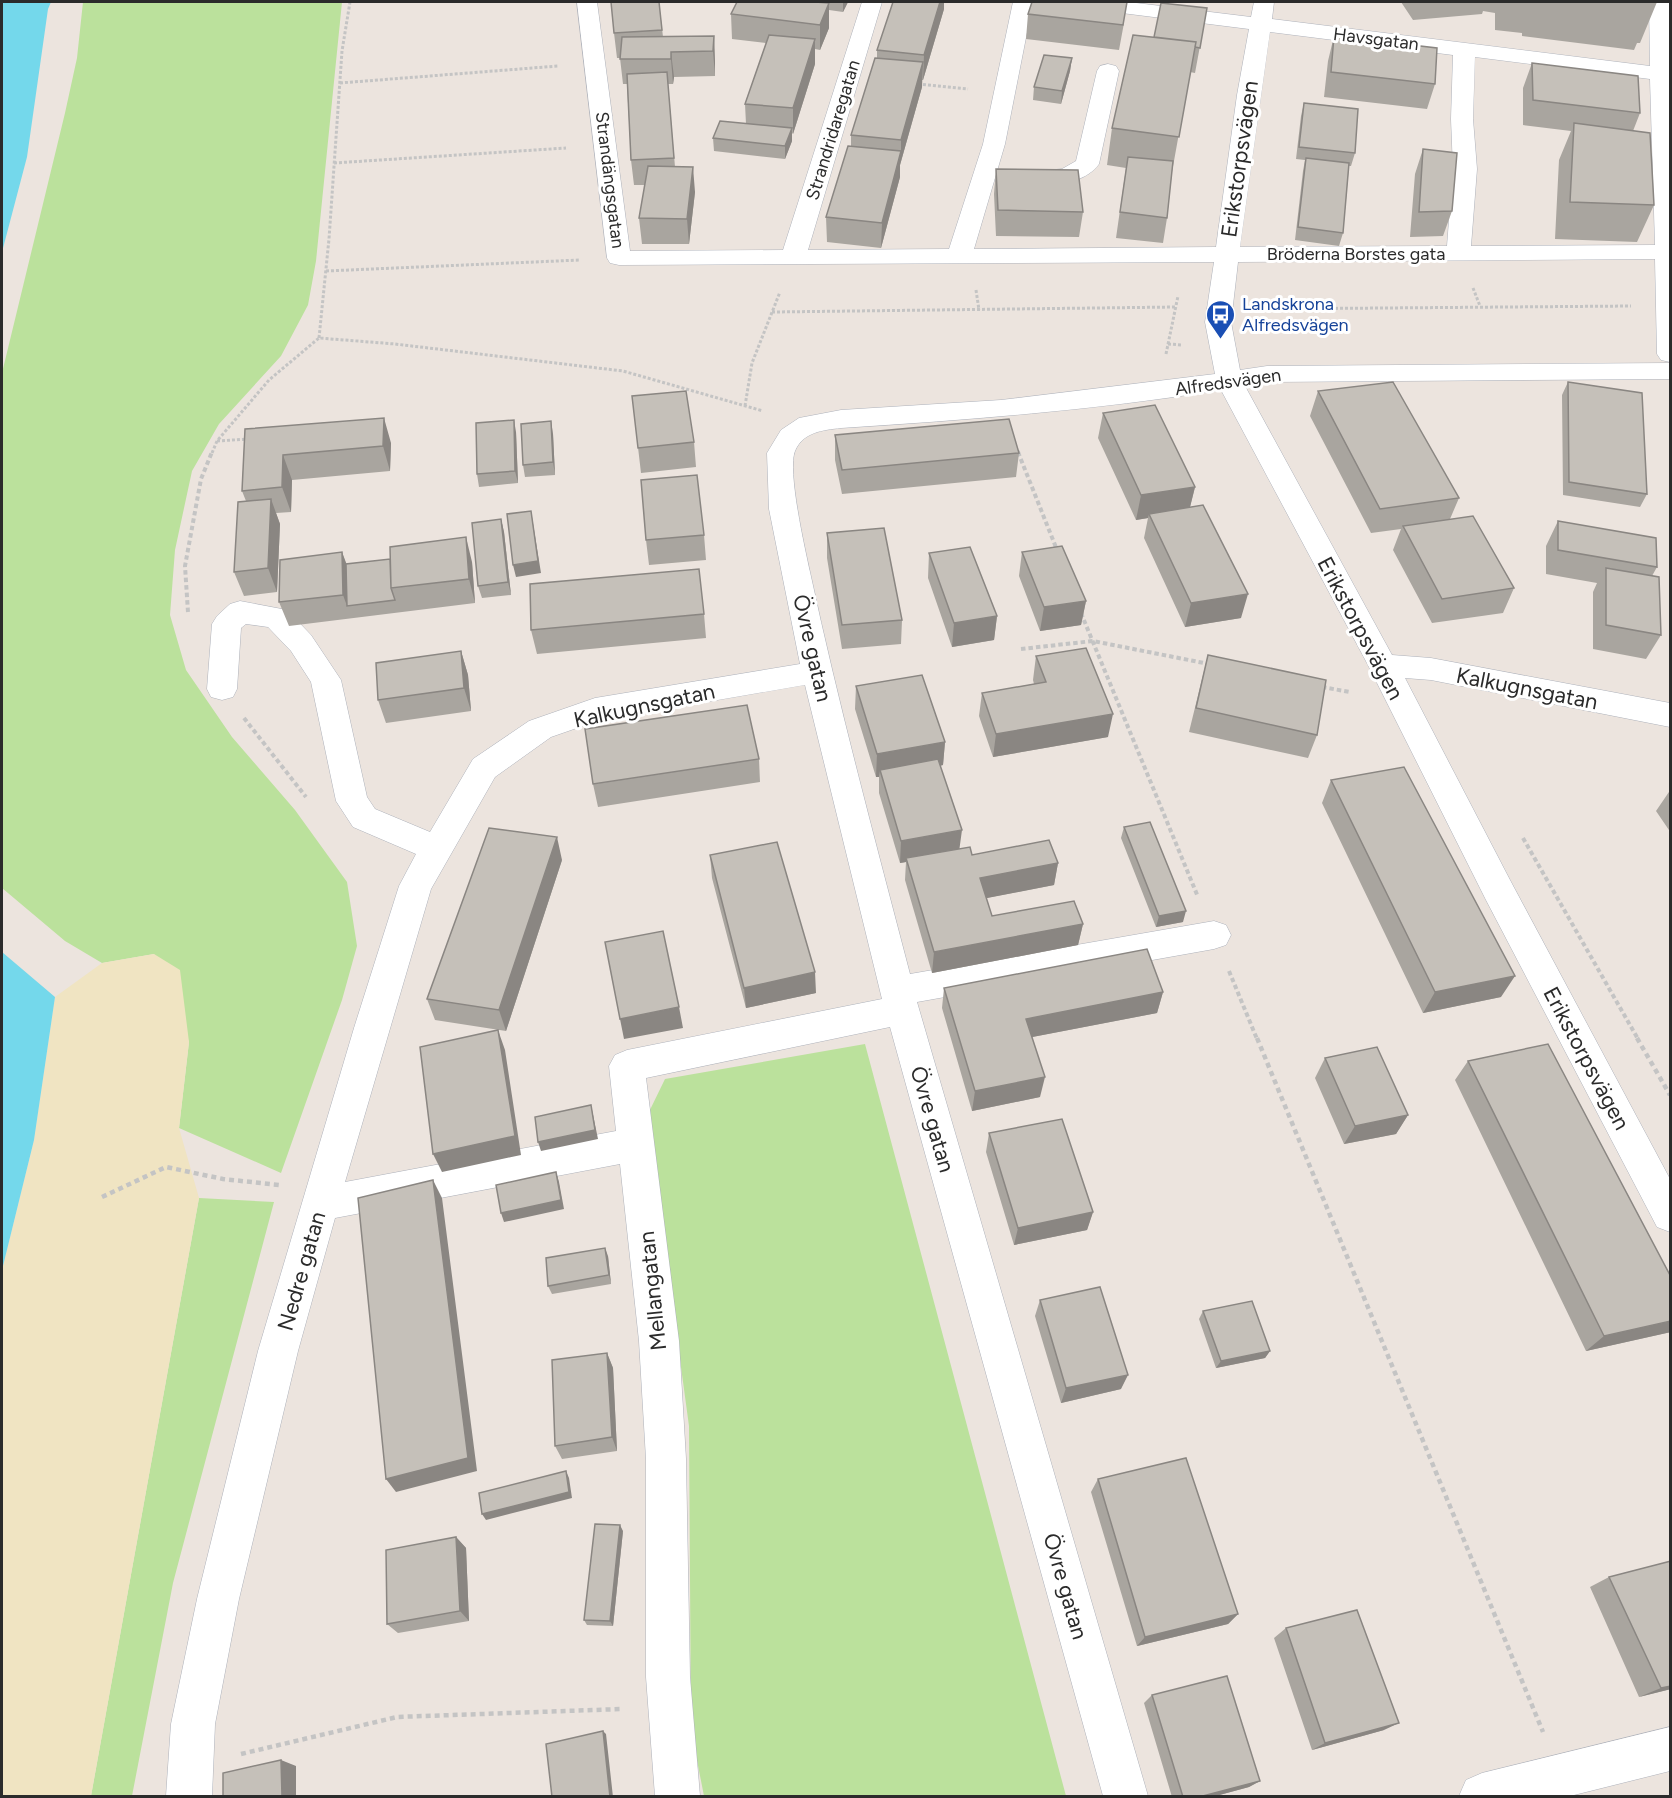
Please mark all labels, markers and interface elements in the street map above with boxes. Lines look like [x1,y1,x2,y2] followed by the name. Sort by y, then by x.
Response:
[1332,23,1420,55] street label: Havsgatan
[801,57,865,203] street label: Strandridaregatan
[1215,79,1264,239] street label: Erikstorpsvägen
[591,110,629,250] street label: Strandängsgatan
[1267,243,1445,265] street label: Bröderna Borstes gata
[1242,293,1349,336] place label: Landskrona Alfredsvägen
[1205,298,1237,340] bus stop icon: Landskrona Alfredsvägen
[1174,364,1282,400] street label: Alfredsvägen
[1312,552,1410,704] street label: Erikstorpsvägen
[787,592,838,704] street label: Övre gatan
[1454,662,1600,715] street label: Kalkugnsgatan
[571,677,717,734] street label: Kalkugnsgatan
[1538,982,1636,1134] street label: Erikstorpsvägen
[904,1063,961,1175] street label: Övre gatan
[272,1208,331,1334] street label: Nedre gatan
[633,1230,672,1352] street label: Mellangatan
[1037,1530,1094,1642] street label: Övre gatan

